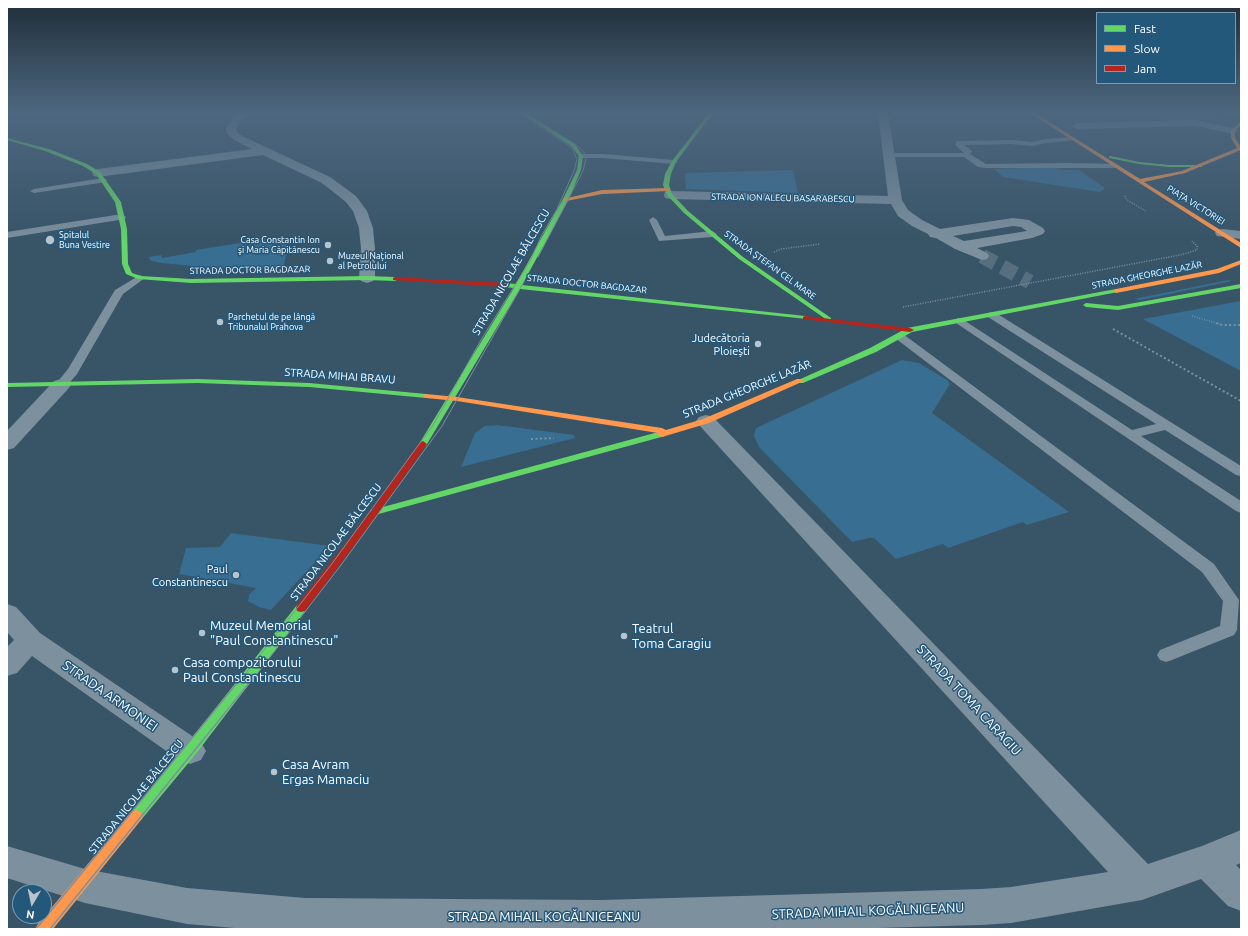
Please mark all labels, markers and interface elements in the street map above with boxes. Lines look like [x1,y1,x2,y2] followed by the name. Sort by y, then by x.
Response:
[1096,12,1236,84] legend
[1134,22,1156,35] text: Fast
[1134,42,1160,55] text: Slow
[1134,62,1156,75] text: Jam
[1165,183,1227,227] street label: PIAȚA VICTORIEI
[711,191,855,205] street label: STRADA ION ALECU BASARABESCU
[469,207,553,337] street label: STRADA NICOLAE BĂLCESCU
[722,228,818,302] street label: STRADA ȘTEFAN CEL MARE
[59,230,110,251] place label: Spitalul Buna Vestire
[44,234,56,246] marker: Spitalul Buna Vestire
[238,235,320,256] place label: Casa Constantin Ion şi Maria Căpitănescu
[323,240,333,250] marker: Casa Constantin Ion şi Maria Căpitănescu
[338,251,404,272] place label: Muzeul Național al Petrolului
[325,256,335,266] marker: Muzeul Național al Petrolului
[1091,259,1203,291] street label: STRADA GHEORGHE LAZĂR
[190,264,310,276] street label: STRADA DOCTOR BAGDAZAR
[527,272,647,296] street label: STRADA DOCTOR BAGDAZAR
[228,312,315,333] place label: Parchetul de pe lângă Tribunalul Prahova
[215,317,225,327] marker: Parchetul de pe lângă Tribunalul Prahova
[692,331,750,357] place label: Judecătoria Ploiești
[753,339,763,349] marker: Judecătoria Ploiești
[681,357,813,421] street label: STRADA GHEORGHE LAZĂR
[284,366,396,386] street label: STRADA MIHAI BRAVU
[288,481,384,603] street label: STRADA NICOLAE BĂLCESCU
[152,562,228,588] place label: Paul Constantinescu
[231,570,241,580] marker: Paul Constantinescu
[210,618,338,649] place label: Muzeul Memorial "Paul Constantinescu"
[632,621,711,652] place label: Teatrul Toma Caragiu
[197,628,207,638] marker: Muzeul Memorial "Paul Constantinescu"
[619,631,629,641] marker: Teatrul Toma Caragiu
[914,641,1024,759] street label: STRADA TOMA CARAGIU
[183,655,301,686] place label: Casa compozitorului Paul Constantinescu
[59,657,161,735] street label: STRADA ARMONIEI
[170,665,180,675] marker: Casa compozitorului Paul Constantinescu
[86,737,186,857] street label: STRADA NICOLAE BĂLCESCU
[282,757,369,788] place label: Casa Avram Ergas Mamaciu
[269,767,279,777] marker: Casa Avram Ergas Mamaciu
[12,884,52,924] north arrow
[772,900,964,922] street label: STRADA MIHAIL KOGĂLNICEANU
[25,908,35,921] text: N
[448,909,640,925] street label: STRADA MIHAIL KOGĂLNICEANU

